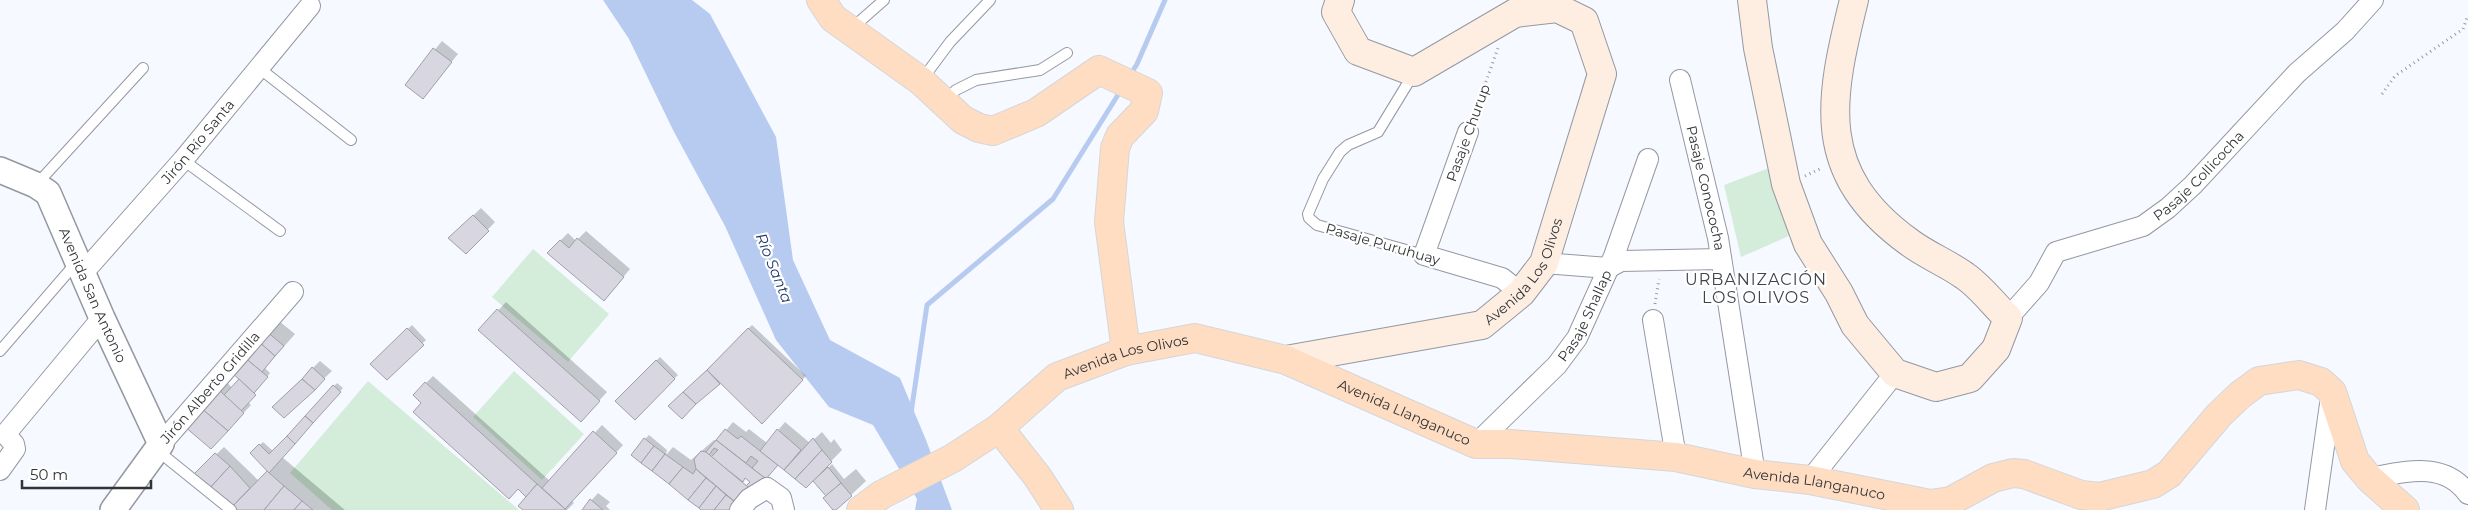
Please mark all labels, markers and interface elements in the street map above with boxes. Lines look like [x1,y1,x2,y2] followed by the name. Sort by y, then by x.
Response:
[1442,82,1494,184] street label: Pasaje Churup
[157,96,238,188] street label: Jirón Río Santa
[1682,124,1729,252] street label: Pasaje Conococha
[2150,127,2248,225] street label: Pasaje Collicocha
[1480,216,1566,329] street label: Avenida Los Olivos
[1324,219,1443,269] street label: Pasaje Puruhuay
[55,225,131,366] street label: Avenida San Antonio
[752,230,797,306] water label: Río Santa
[1554,267,1616,365] street label: Pasaje Shallap
[1685,270,1827,307] district label: URBANIZACIÓN LOS OLIVOS
[156,328,264,448] street label: Jirón Alberto Gridilla
[1060,330,1190,383] street label: Avenida Los Olivos
[1335,375,1474,450] street label: Avenida Llanganuco
[22,458,151,490] scale bar
[1742,463,1887,504] street label: Avenida Llanganuco
[30,465,68,484] text: 50 m

